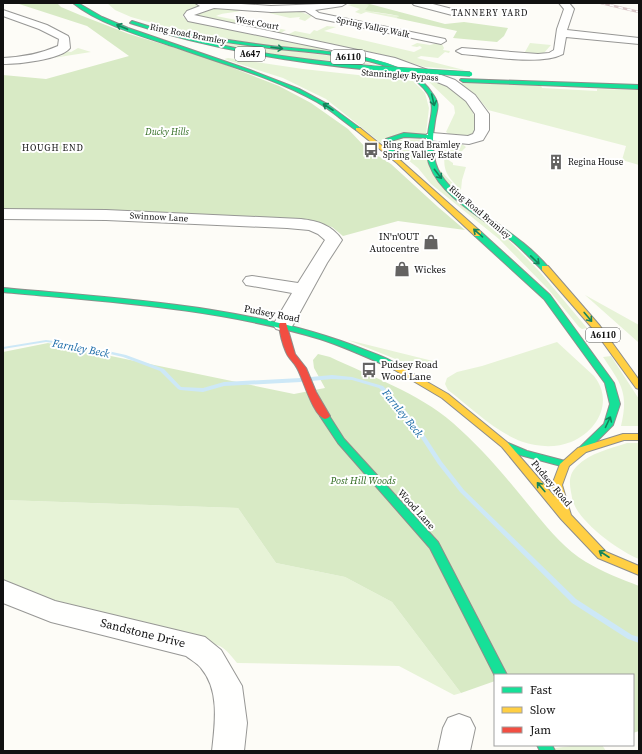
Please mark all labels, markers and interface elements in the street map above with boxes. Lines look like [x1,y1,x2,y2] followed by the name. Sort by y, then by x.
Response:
[452,7,528,19] district label: TANNERY YARD
[234,13,280,33] street label: West Court
[335,13,411,41] street label: Spring Valley Walk
[149,21,227,47] street label: Ring Road Bramley
[116,23,128,30] one-way arrow
[270,44,283,52] one-way arrow
[235,47,265,61] road number: A647
[331,50,365,64] road number: A6110
[361,66,439,84] street label: Stanningley Bypass
[430,93,438,106] one-way arrow
[323,103,334,111] one-way arrow
[144,126,189,138] park label: Ducky Hills
[383,139,462,161] place label: Ring Road Bramley Spring Valley Estate
[362,141,380,159] bus stop icon: Ring Road Bramley Spring Valley Estate
[22,142,84,154] district label: HOUGH END
[547,153,565,171] building icon: Regina House
[568,156,624,168] place label: Regina House
[433,169,442,180] one-way arrow
[447,183,514,242] street label: Ring Road Bramley
[129,209,189,225] street label: Swinnow Lane
[473,229,483,238] one-way arrow
[370,230,419,255] place label: IN'n'OUT Autocentre
[422,233,440,251] shop icon: IN'n'OUT Autocentre
[530,255,540,265] one-way arrow
[393,260,411,278] shop icon: Wickes
[414,263,446,276] place label: Wickes
[243,302,301,325] street label: Pudsey Road
[583,311,592,322] one-way arrow
[586,328,620,342] road number: A6110
[50,335,112,362] water label: Farnley Beck
[381,358,438,383] place label: Pudsey Road Wood Lane
[360,361,378,379] bus stop icon: Pudsey Road Wood Lane
[378,385,427,441] water label: Farnley Beck
[605,416,612,428] one-way arrow
[528,457,575,509] street label: Pudsey Road
[329,474,396,487] park label: Post Hill Woods
[536,482,545,492] one-way arrow
[395,486,438,532] street label: Wood Lane
[599,550,610,558] one-way arrow
[99,615,187,651] street label: Sandstone Drive
[494,674,634,746] legend
[530,682,552,698] text: Fast
[530,702,556,718] text: Slow
[529,722,551,738] text: Jam

